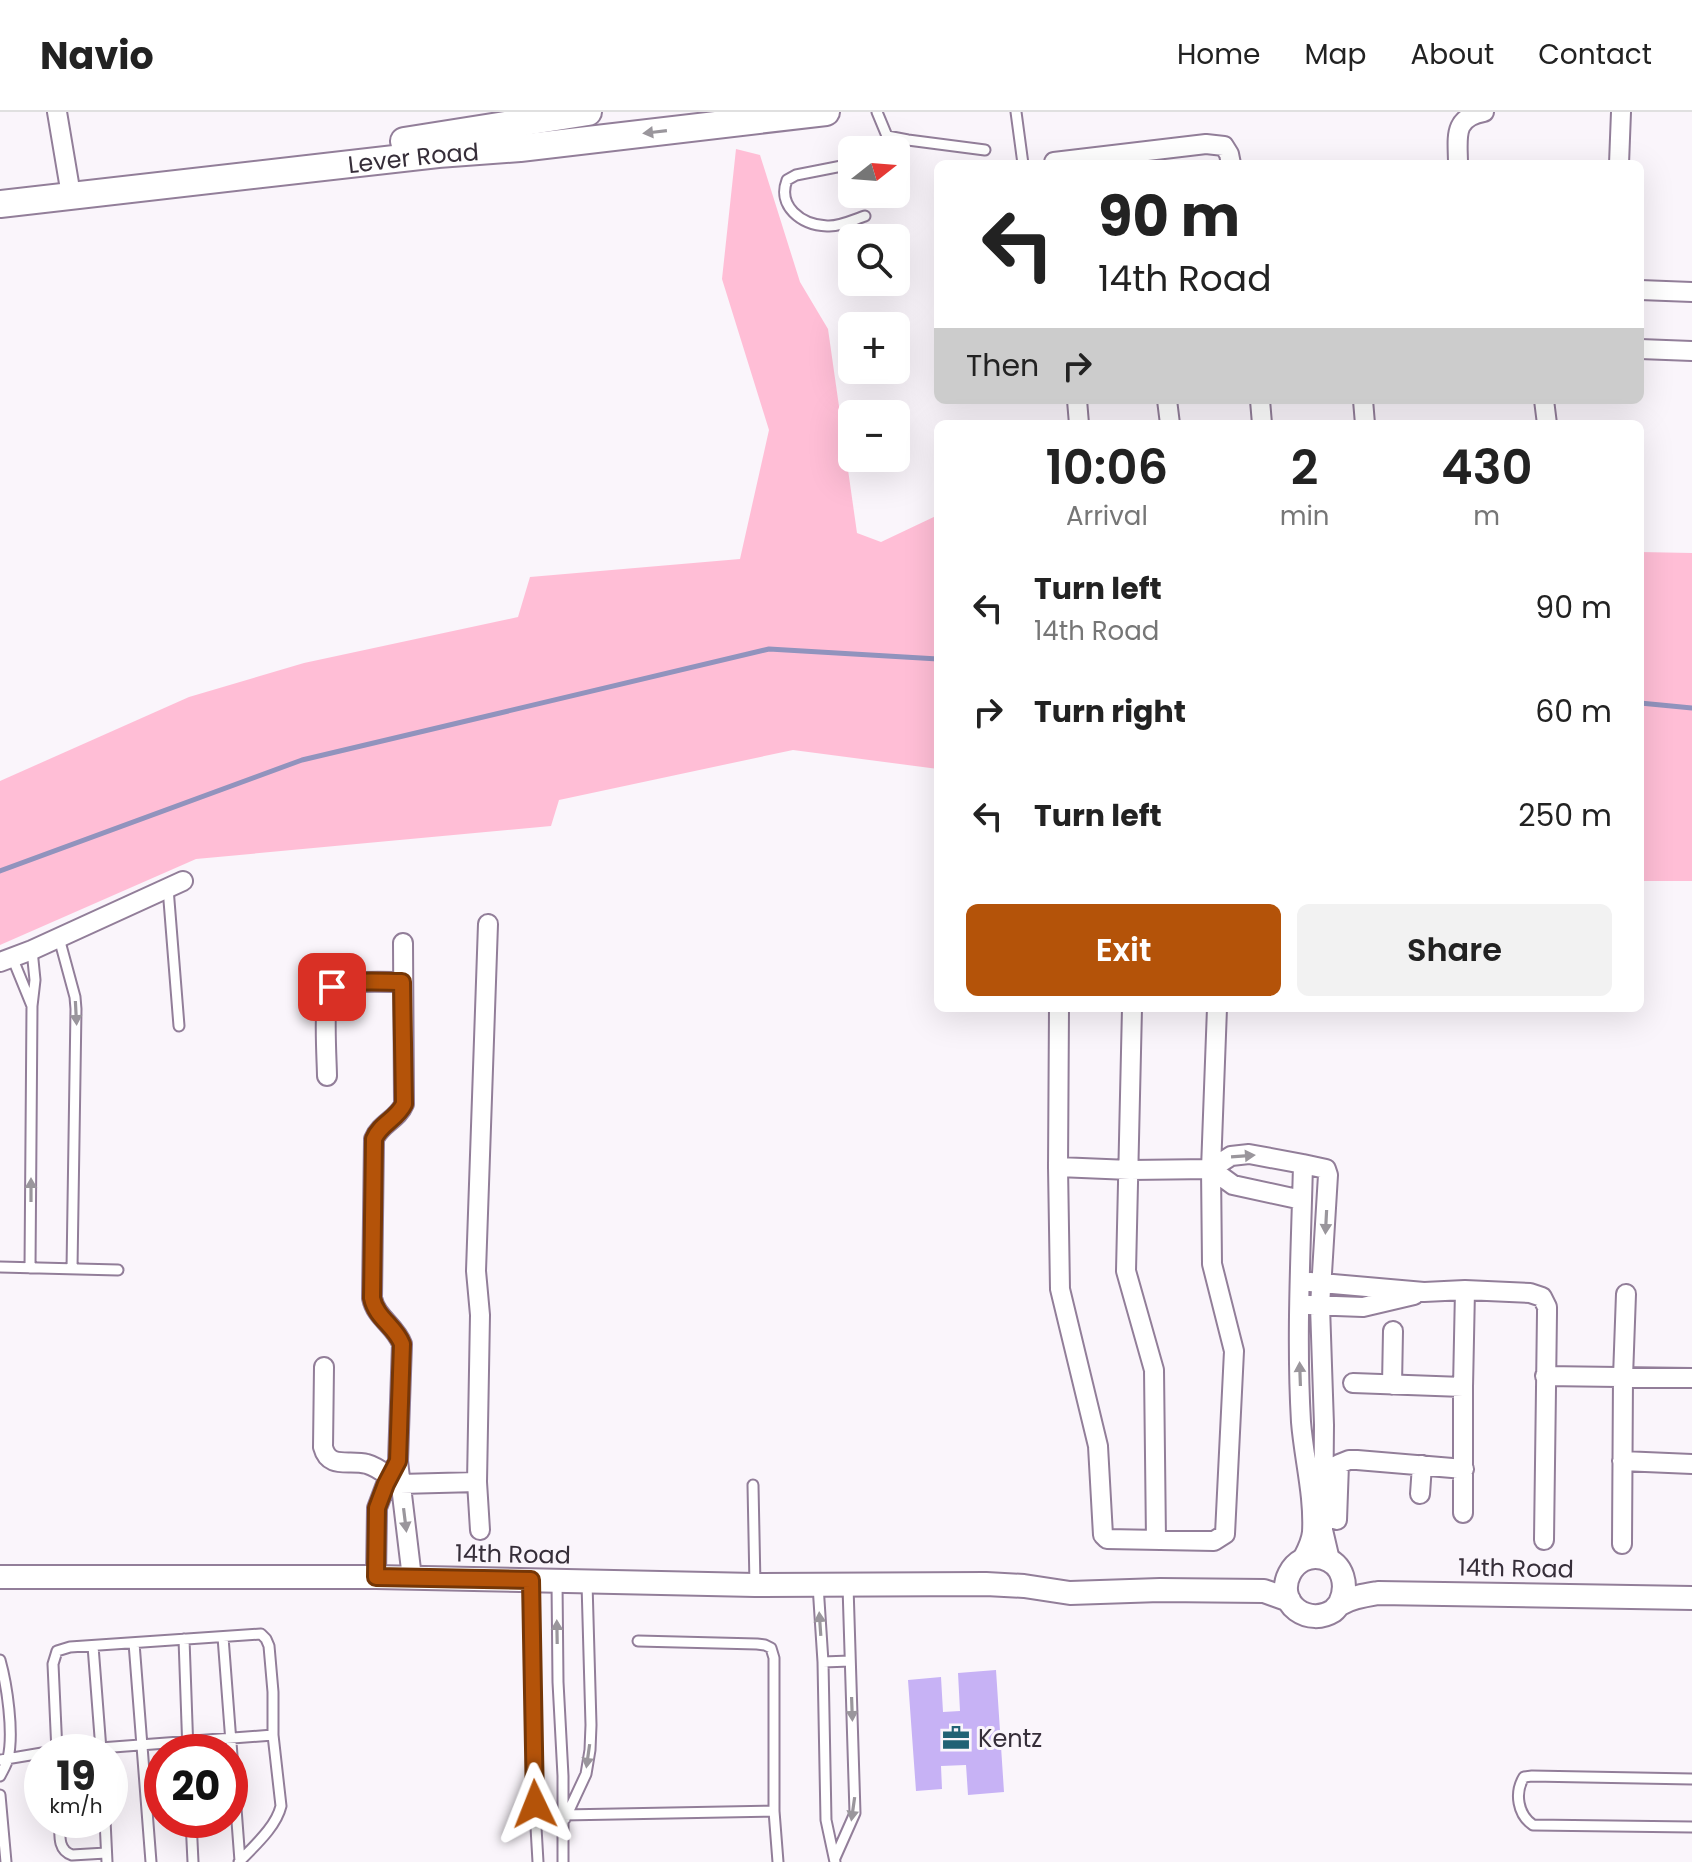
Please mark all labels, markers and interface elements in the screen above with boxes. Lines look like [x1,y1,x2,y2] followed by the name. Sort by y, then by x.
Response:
[40,29,154,82] text: Navio
[1177,35,1260,74] text: Home
[1304,35,1366,74] text: Map
[1410,35,1494,74] text: About
[1538,35,1652,74] text: Contact
[642,126,667,139] one-way arrow
[346,135,480,181] street label: Lever Road
[838,136,910,208] north arrow
[838,136,910,472] map controls
[1098,177,1240,256] text: 90 m
[966,192,1070,296] icon: left
[838,224,910,296] button: search
[1098,253,1272,304] text: 14th Road
[838,312,910,384] button: +
[966,344,1039,387] text: Then
[1055,344,1099,388] icon: right
[838,400,910,472] button: −
[1045,434,1168,501] text: 10:06
[1291,434,1318,501] text: 2
[1441,434,1532,501] text: 430
[1066,498,1148,534] text: Arrival
[1280,498,1330,534] text: min
[1473,498,1500,534] text: m
[1034,567,1162,610] text: Turn left
[966,586,1010,630] icon: left
[1535,586,1612,629] text: 90 m
[1034,613,1159,649] text: 14th Road
[966,690,1010,734] icon: right
[1034,690,1186,733] text: Turn right
[1535,690,1612,733] text: 60 m
[966,794,1010,838] icon: left
[1034,794,1162,837] text: Turn left
[1518,794,1612,837] text: 250 m
[966,904,1281,996] button: Exit
[1297,904,1612,996] button: Share
[298,953,366,1021] pin
[310,965,354,1009] icon: arrive
[69,1001,82,1027] one-way arrow
[1231,1150,1256,1163] one-way arrow
[25,1177,37,1202] one-way arrow
[1319,1210,1332,1235] one-way arrow
[1294,1361,1306,1386] one-way arrow
[398,1508,411,1533] one-way arrow
[455,1536,571,1572] street label: 14th Road
[1458,1550,1574,1586] street label: 14th Road
[813,1611,826,1636] one-way arrow
[551,1619,563,1644] one-way arrow
[845,1697,858,1722] one-way arrow
[978,1722,1042,1755] place label: Kentz
[941,1723,971,1753] office icon: Kentz
[144,1734,248,1838] speed limit sign: 20
[581,1744,594,1769] one-way arrow
[56,1748,96,1804] text: 19
[493,1762,577,1846] position arrow
[49,1792,103,1820] text: km/h
[846,1797,859,1822] one-way arrow

